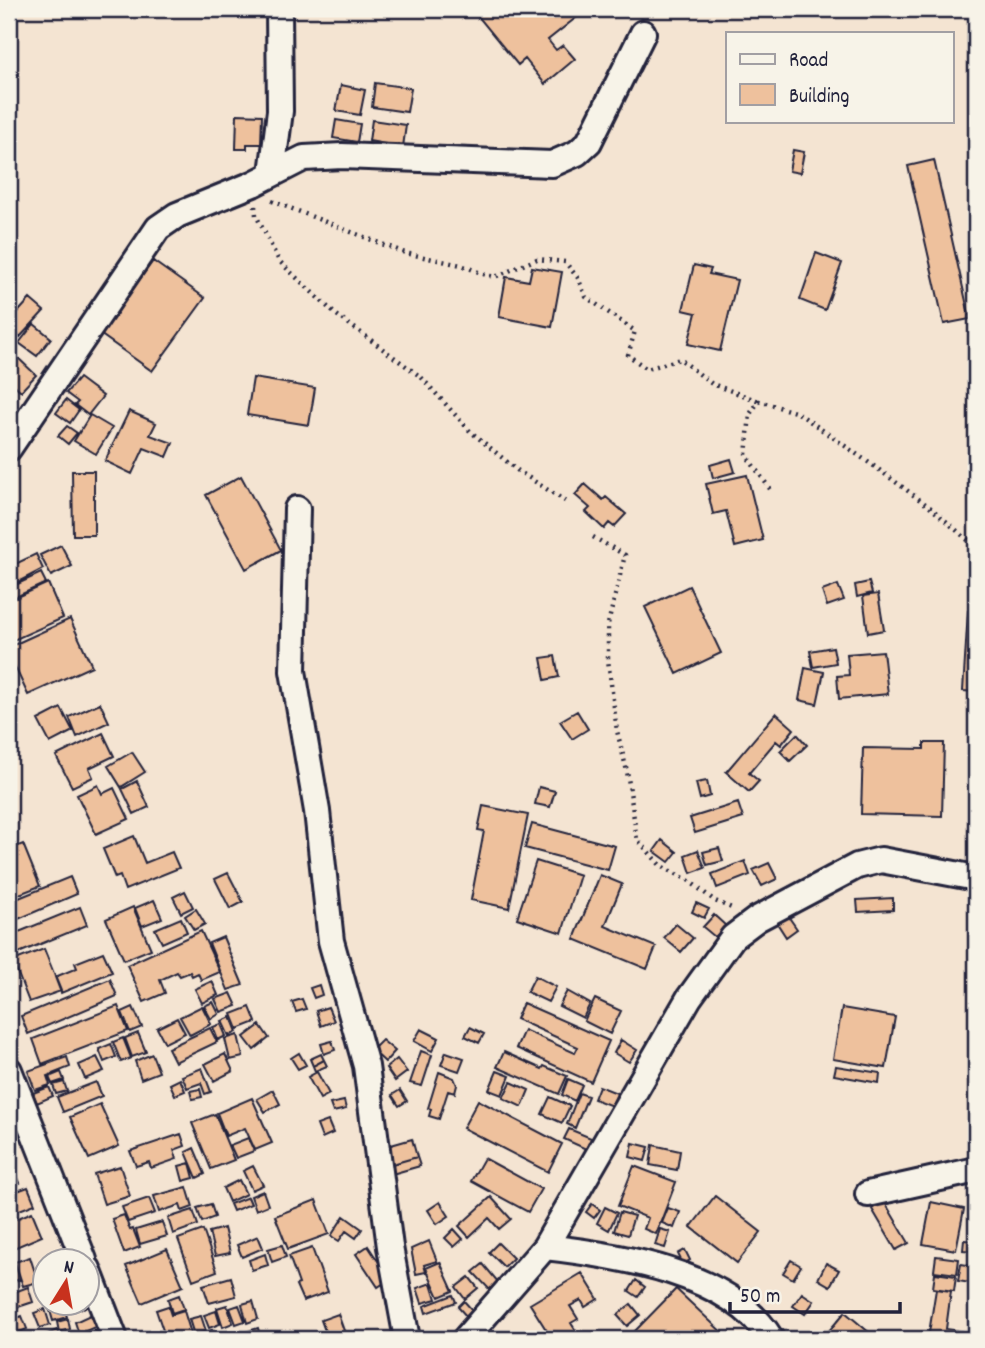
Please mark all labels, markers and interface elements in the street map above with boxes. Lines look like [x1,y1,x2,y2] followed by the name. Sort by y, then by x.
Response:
[726,32,954,122] legend
[789,47,828,77] text: Road
[789,83,849,113] text: Building
[32,1246,102,1316] north arrow
[61,1255,76,1283] text: N
[730,1271,899,1315] scale bar
[740,1283,780,1313] text: 50 m

